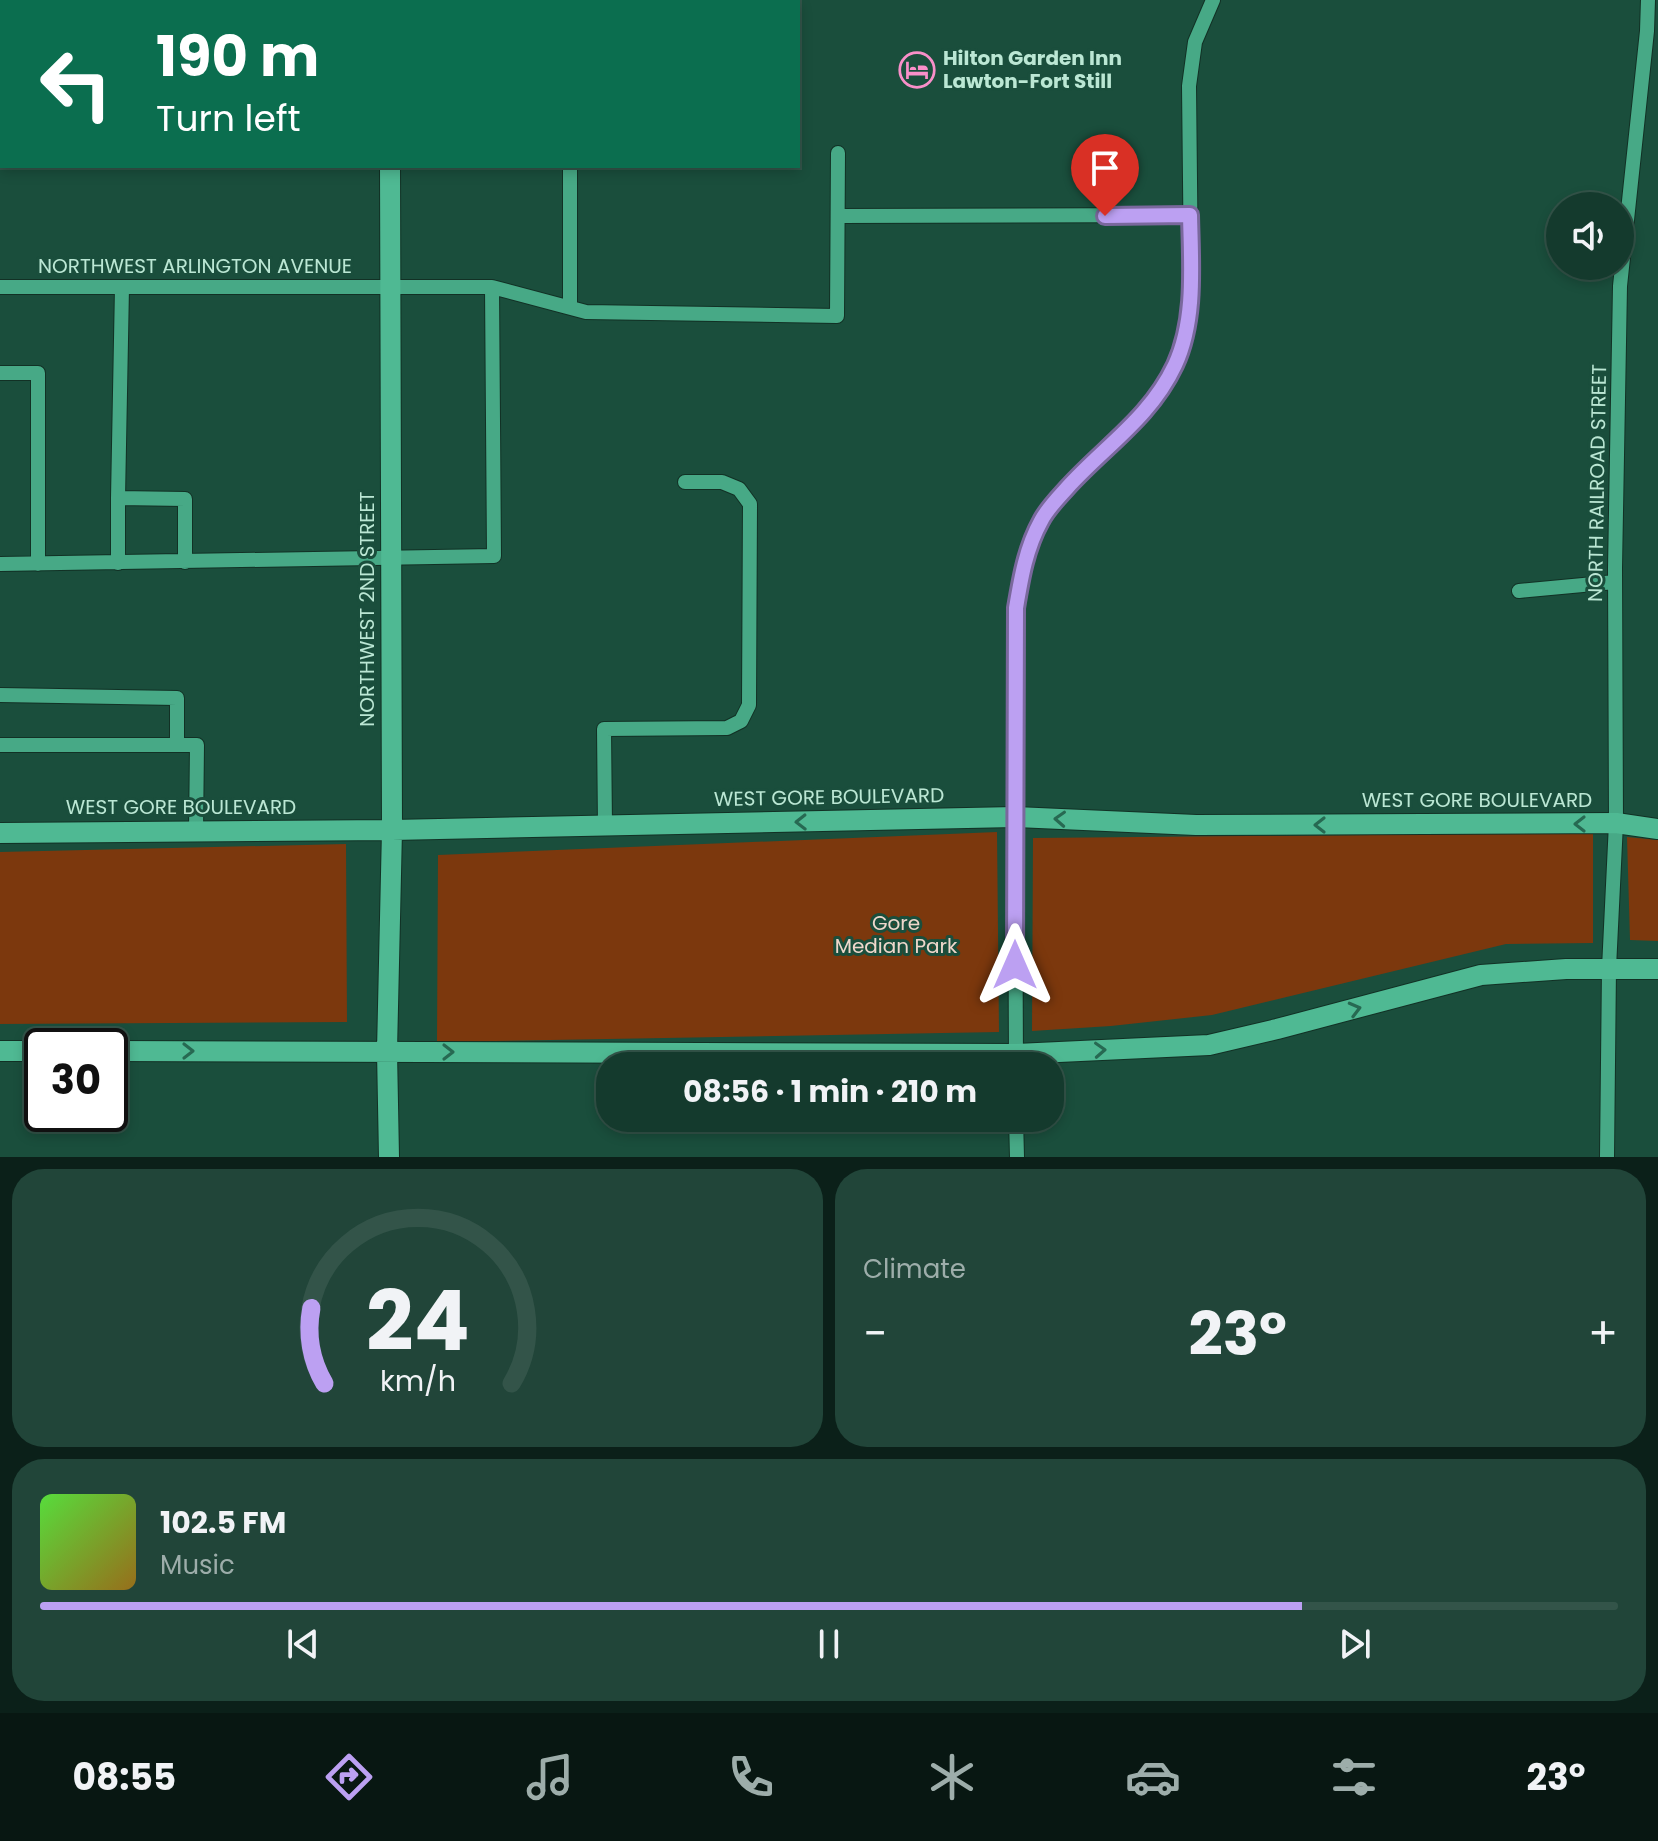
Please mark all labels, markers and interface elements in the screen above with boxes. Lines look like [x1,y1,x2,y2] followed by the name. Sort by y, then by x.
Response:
[156,17,319,96] text: 190 m
[24,32,128,136] icon: left
[943,44,1122,95] place label: Hilton Garden Inn Lawton-Fort Still
[898,51,936,89] hotel icon: Hilton Garden Inn Lawton-Fort Still
[156,93,301,144] text: Turn left
[1071,134,1139,216] pin
[1083,146,1127,190] icon: arrive
[1546,192,1634,280] map controls
[1546,192,1634,280] button: sound
[38,252,352,280] street label: NORTHWEST ARLINGTON AVENUE
[1581,364,1613,602] street label: NORTH RAILROAD STREET
[353,491,381,727] street label: NORTHWEST 2ND STREET
[714,781,944,813] street label: WEST GORE BOULEVARD
[1362,786,1592,814] street label: WEST GORE BOULEVARD
[66,793,296,821] street label: WEST GORE BOULEVARD
[1053,811,1066,828] one-way arrow
[794,813,807,831] one-way arrow
[1573,815,1586,833] one-way arrow
[1313,816,1326,834] one-way arrow
[835,909,958,960] park label: Gore Median Park
[973,923,1057,1007] position arrow
[1348,1001,1362,1018] one-way arrow
[24,1028,128,1132] speed limit sign: 30
[182,1042,195,1060] one-way arrow
[1094,1042,1107,1059] one-way arrow
[442,1043,455,1061] one-way arrow
[683,1070,977,1113] text: 08:56 · 1 min · 210 m
[863,1251,966,1287] text: Climate
[366,1263,469,1379] text: 24
[1188,1292,1287,1376] text: 23°
[863,1303,887,1364] text: −
[1588,1303,1618,1364] text: +
[379,1361,456,1401] text: km/h
[160,1501,286,1544] text: 102.5 FM
[160,1547,235,1583] text: Music
[281,1622,325,1666] icon: previous
[807,1622,851,1666] icon: pause
[1333,1622,1377,1666] icon: next
[321,1749,377,1805] icon: directions
[522,1749,578,1805] icon: music
[723,1749,779,1805] icon: phone
[924,1749,980,1805] icon: climate
[1125,1749,1181,1805] icon: car
[1326,1749,1382,1805] icon: filters
[72,1752,176,1803] text: 08:55
[1527,1752,1586,1803] text: 23°

